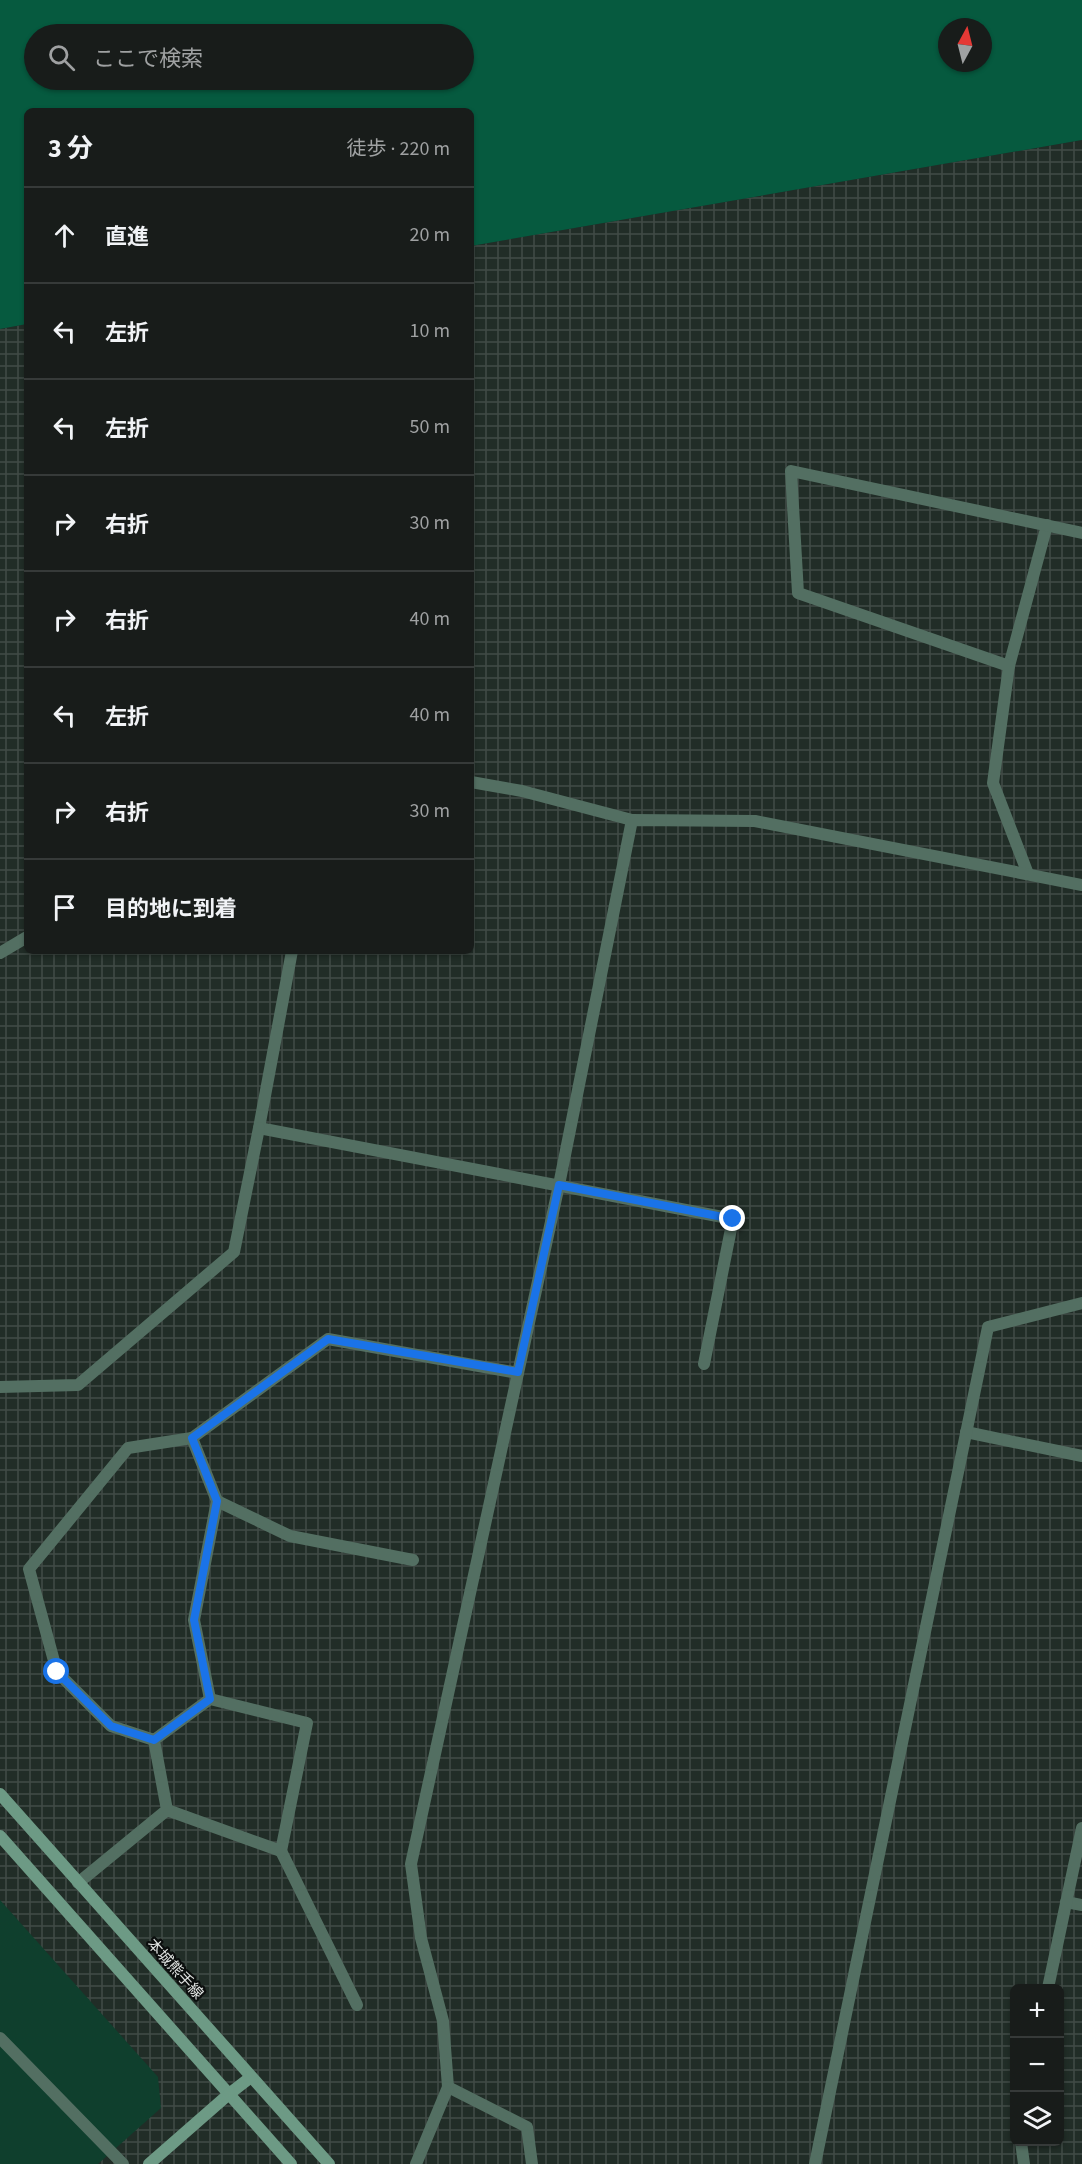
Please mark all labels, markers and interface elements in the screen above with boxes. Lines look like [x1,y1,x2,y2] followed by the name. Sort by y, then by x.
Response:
[938,18,992,72] north arrow
[24,24,474,90] search box
[45,41,78,74] icon: search
[93,43,203,75] text: ここで検索
[48,130,93,167] text: 3 分
[347,135,450,163] text: 徒歩 · 220 m
[48,219,81,252] icon: ahead
[105,221,149,253] text: 直進
[410,221,450,249] text: 20 m
[48,315,81,348] icon: left
[105,317,149,349] text: 左折
[410,317,450,345] text: 10 m
[48,411,81,444] icon: left
[105,413,149,445] text: 左折
[410,413,450,441] text: 50 m
[48,507,81,540] icon: right
[105,509,149,541] text: 右折
[410,509,450,537] text: 30 m
[48,603,81,636] icon: right
[105,605,149,637] text: 右折
[410,605,450,633] text: 40 m
[48,699,81,732] icon: left
[105,701,149,733] text: 左折
[410,701,450,729] text: 40 m
[48,795,81,828] icon: right
[105,797,149,829] text: 右折
[410,797,450,825] text: 30 m
[48,891,81,924] icon: arrive
[105,893,237,925] text: 目的地に到着
[719,1205,745,1231] route end
[43,1658,69,1684] route start
[142,1934,208,2004] street label: 本城熊手線
[1010,1984,1064,2146] map controls
[1010,1984,1064,2038] button: +
[1010,2038,1064,2092] button: −
[1010,2092,1064,2146] button: layers

